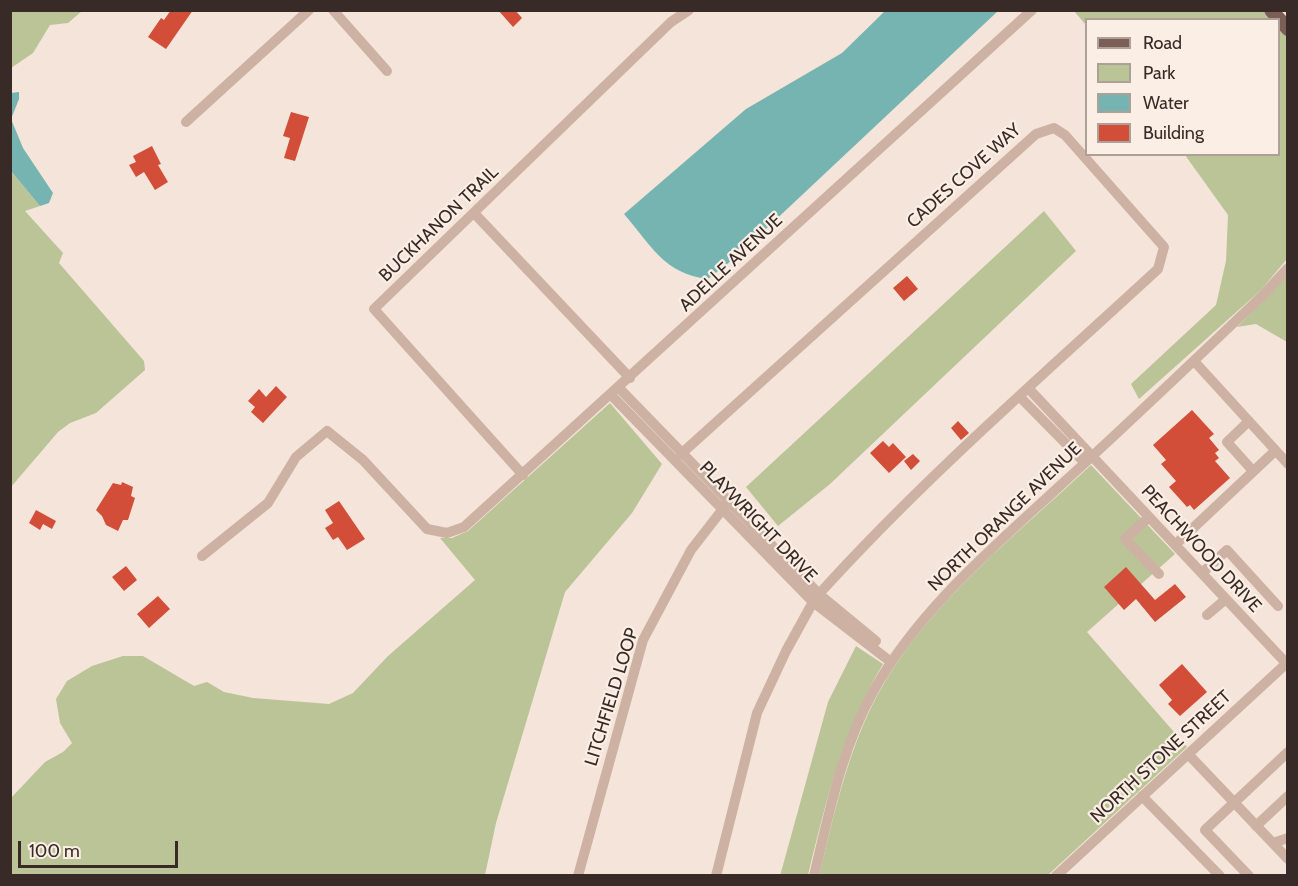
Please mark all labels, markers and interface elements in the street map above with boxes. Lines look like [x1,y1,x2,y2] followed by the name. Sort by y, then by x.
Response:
[1085,18,1280,156] legend
[1143,32,1182,54] text: Road
[1143,62,1175,84] text: Park
[1143,92,1189,114] text: Water
[903,119,1025,233] street label: CADES COVE WAY
[1143,122,1204,144] text: Building
[375,162,503,286] street label: BUCKHANON TRAIL
[675,210,787,316] street label: ADELLE AVENUE
[924,438,1086,596] street label: NORTH ORANGE AVENUE
[695,457,821,587] street label: PLAYWRIGHT DRIVE
[1136,481,1266,617] street label: PEACHWOOD DRIVE
[581,625,643,769] street label: LITCHFIELD LOOP
[1086,686,1236,828] street label: NORTH STONE STREET
[21,829,182,867] scale bar
[29,840,80,862] text: 100 m

